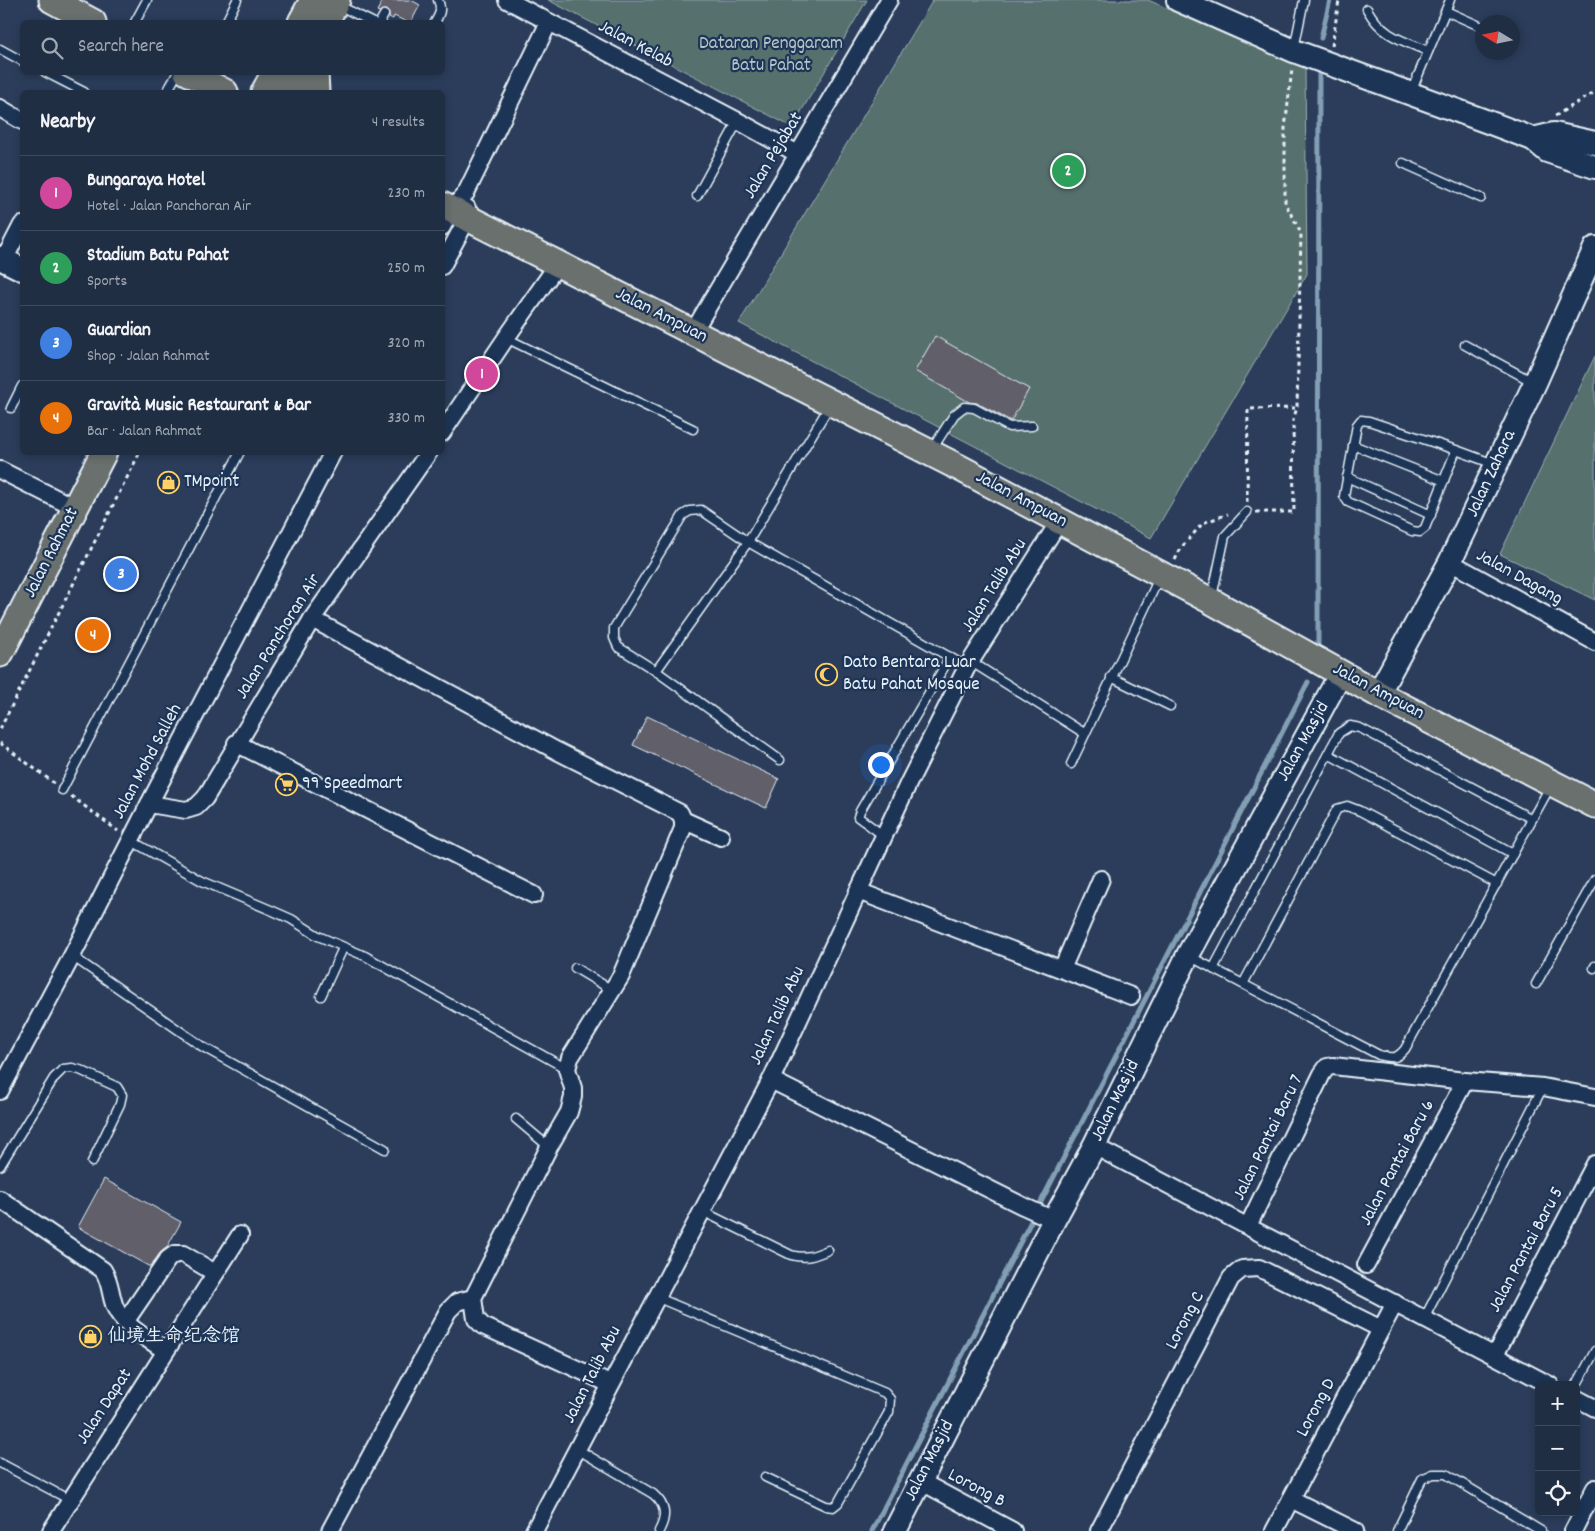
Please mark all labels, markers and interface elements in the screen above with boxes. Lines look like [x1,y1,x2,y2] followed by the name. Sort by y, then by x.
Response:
[593,14,677,76] street label: Jalan Kelab
[1475,15,1520,60] north arrow
[20,20,445,75] search box
[699,31,843,80] park label: Dataran Penggaram Batu Pahat
[38,34,66,62] icon: search
[78,34,164,61] text: Search here
[737,107,811,205] street label: Jalan Pejabat
[40,108,95,138] text: Nearby
[372,111,425,134] text: 4 results
[1052,152,1084,190] pin: 2
[87,168,205,195] text: Bungaraya Hotel
[54,182,58,205] text: 1
[388,182,425,205] text: 230 m
[87,195,251,218] text: Hotel · Jalan Panchoran Air
[87,243,229,270] text: Stadium Batu Pahat
[53,257,60,280] text: 2
[387,257,425,280] text: 250 m
[87,270,127,293] text: Sports
[610,281,712,351] street label: Jalan Ampuan
[87,318,151,345] text: Guardian
[52,332,60,355] text: 3
[388,332,425,355] text: 320 m
[87,345,210,368] text: Shop · Jalan Rahmat
[466,355,498,393] pin: 1
[87,393,311,420] text: Gravità Music Restaurant & Bar
[53,407,59,430] text: 4
[387,407,425,430] text: 330 m
[87,420,202,443] text: Bar · Jalan Rahmat
[1460,425,1524,522] street label: Jalan Zahara
[970,464,1072,536] street label: Jalan Ampuan
[184,469,239,496] place label: TMpoint
[156,470,180,494] shop icon: TMpoint
[18,503,86,603] street label: Jalan Rahmat
[955,534,1035,638] street label: Jalan Talib Abu
[1471,543,1567,613] street label: Jalan Dagang
[105,555,137,593] pin: 3
[230,569,328,705] street label: Jalan Panchoran Air
[77,616,109,654] pin: 4
[843,650,980,699] place label: Dato Bentara Luar Batu Pahat Mosque
[1327,656,1429,728] street label: Jalan Ampuan
[815,662,839,686] mosque icon: Dato Bentara Luar Batu Pahat Mosque
[1271,697,1337,787] street label: Jalan Masjid
[106,699,190,825] street label: Jalan Mohd Salleh
[868,752,894,778] your location
[302,771,403,798] place label: 99 Speedmart
[274,772,298,796] supermarket icon: 99 Speedmart
[743,962,813,1070] street label: Jalan Talib Abu
[1085,1056,1147,1146] street label: Jalan Masjid
[1227,1070,1311,1206] street label: Jalan Pantai Baru 7
[1353,1095,1443,1231] street label: Jalan Pantai Baru 6
[1483,1182,1571,1318] street label: Jalan Pantai Baru 5
[1159,1287,1213,1355] street label: Lorong C
[557,1322,629,1428] street label: Jalan Talib Abu
[107,1324,240,1351] place label: 仙境生命纪念馆
[79,1325,103,1349] shop icon: 仙境生命纪念馆
[70,1364,140,1450] street label: Jalan Dapat
[1290,1374,1344,1442] street label: Lorong D
[1535,1381,1580,1516] map controls
[1535,1381,1580,1426] button: +
[898,1416,962,1506] street label: Jalan Masjid
[1535,1426,1580,1471] button: −
[942,1462,1010,1516] street label: Lorong B
[1535,1471,1580,1516] button: locate

